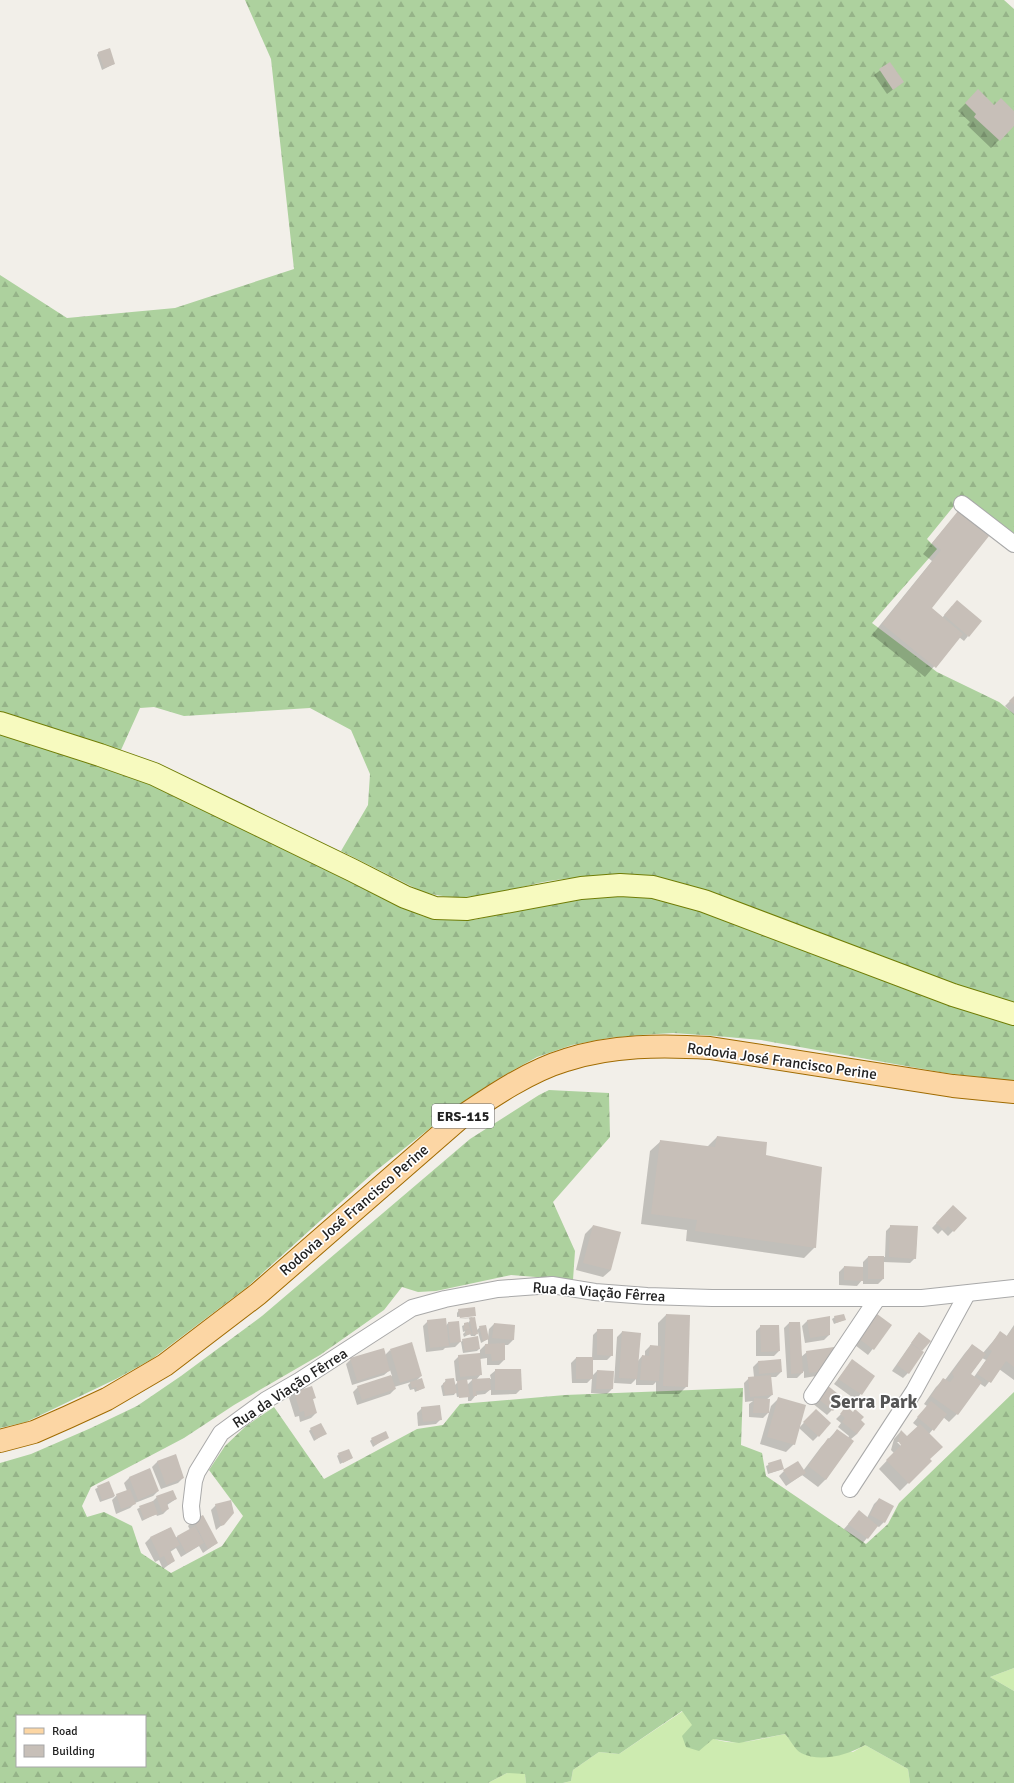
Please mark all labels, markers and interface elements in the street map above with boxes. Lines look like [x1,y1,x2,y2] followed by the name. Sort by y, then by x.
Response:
[686,1039,878,1083] street label: Rodovia José Francisco Perine
[432,1104,494,1128] road number: ERS-115
[276,1140,432,1280] street label: Rodovia José Francisco Perine
[532,1278,666,1306] street label: Rua da Viação Fêrrea
[229,1344,351,1432] street label: Rua da Viação Fêrrea
[831,1390,917,1414] district label: Serra Park
[16,1715,146,1767] legend
[52,1724,78,1739] text: Road
[52,1744,95,1759] text: Building

